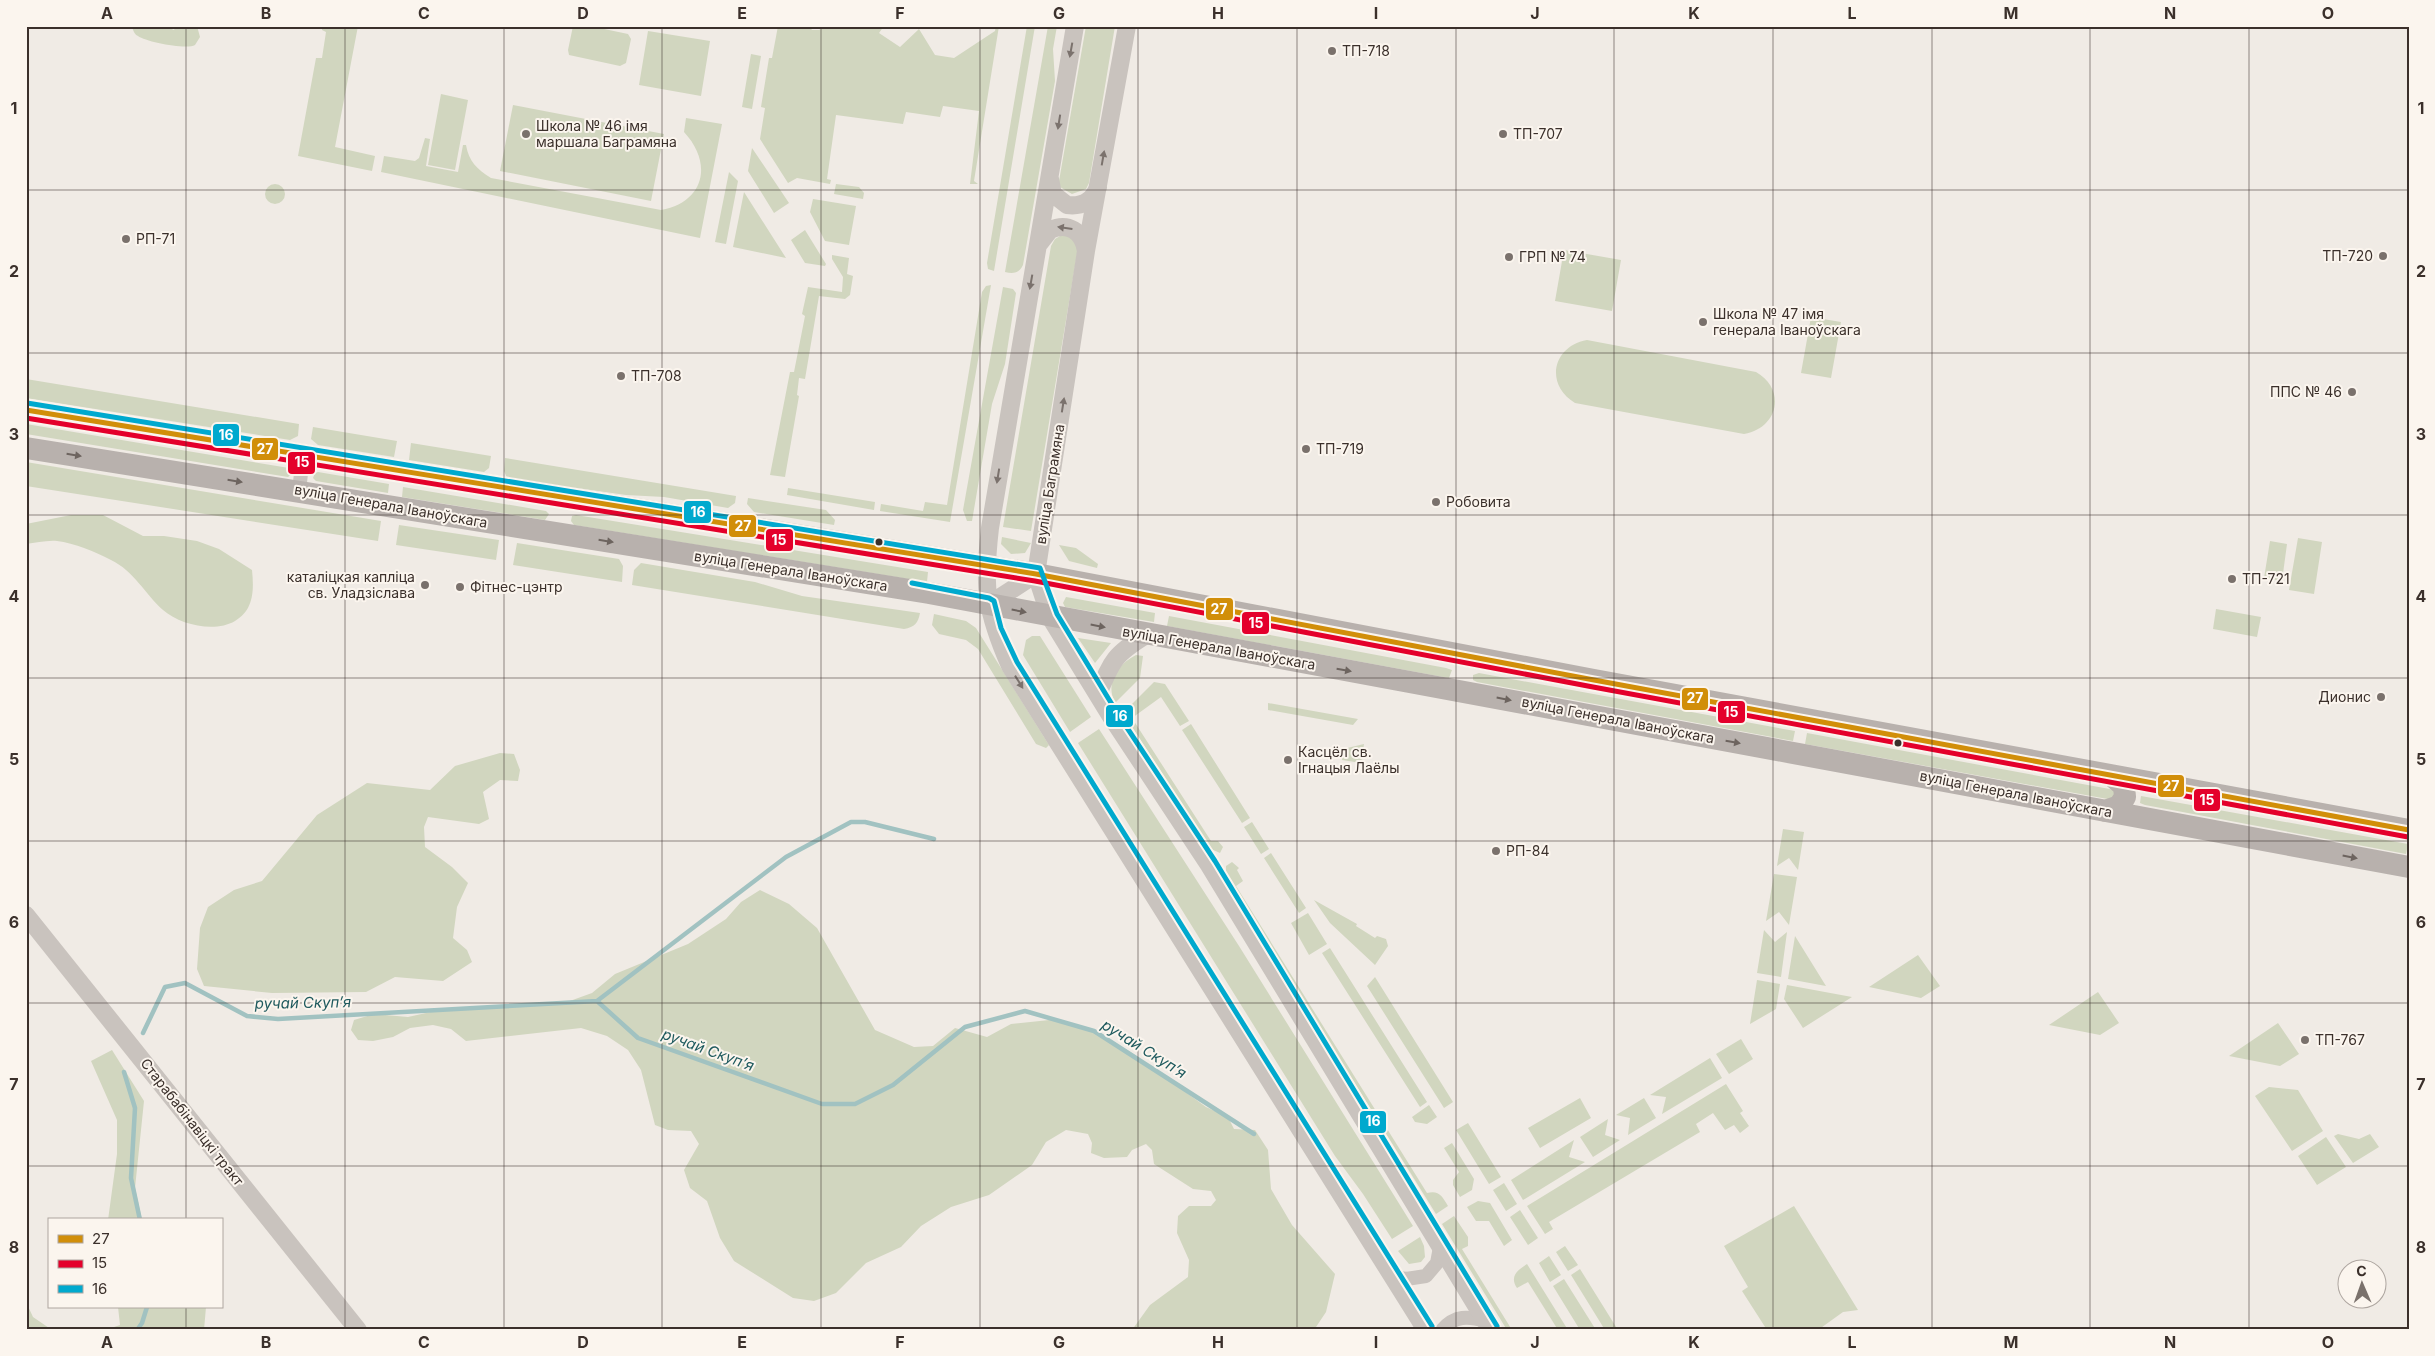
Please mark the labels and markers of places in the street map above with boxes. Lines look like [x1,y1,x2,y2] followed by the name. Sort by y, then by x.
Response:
[1342,42,1390,59] place label: ТП-718
[1326,45,1338,57] marker: ТП-718
[536,117,677,150] place label: Школа № 46 імя маршала Баграмяна
[1513,125,1563,142] place label: ТП-707
[520,128,532,140] marker: Школа № 46 імя маршала Баграмяна
[1497,128,1509,140] marker: ТП-707
[136,230,175,247] place label: РП-71
[120,233,132,245] marker: РП-71
[2322,247,2373,264] place label: ТП-720
[1519,248,1586,265] place label: ГРП № 74
[2377,250,2389,262] marker: ТП-720
[1503,251,1515,263] marker: ГРП № 74
[1713,305,1861,338] place label: Школа № 47 імя генерала Іваноўскага
[1697,316,1709,328] marker: Школа № 47 імя генерала Іваноўскага
[631,367,682,384] place label: ТП-708
[615,370,627,382] marker: ТП-708
[2270,383,2342,400] place label: ППС № 46
[2346,386,2358,398] marker: ППС № 46
[1316,440,1364,457] place label: ТП-719
[1300,443,1312,455] marker: ТП-719
[1446,493,1511,510] place label: Робовита
[1430,496,1442,508] marker: Робовита
[874,537,884,547] unlabelled marker
[287,568,415,601] place label: каталіцкая капліца св. Уладзіслава
[2242,570,2290,587] place label: ТП-721
[2226,573,2238,585] marker: ТП-721
[470,578,562,595] place label: Фітнес-цэнтр
[419,579,431,591] marker: каталіцкая капліца св. Уладзіслава
[454,581,466,593] marker: Фітнес-цэнтр
[2318,688,2371,705] place label: Дионис
[2375,691,2387,703] marker: Дионис
[1893,738,1903,748] unlabelled marker
[1298,743,1399,776] place label: Касцёл св. Ігнацыя Лаёлы
[1282,754,1294,766] marker: Касцёл св. Ігнацыя Лаёлы
[1506,842,1550,859] place label: РП-84
[1490,845,1502,857] marker: РП-84
[2315,1031,2365,1048] place label: ТП-767
[2299,1034,2311,1046] marker: ТП-767

